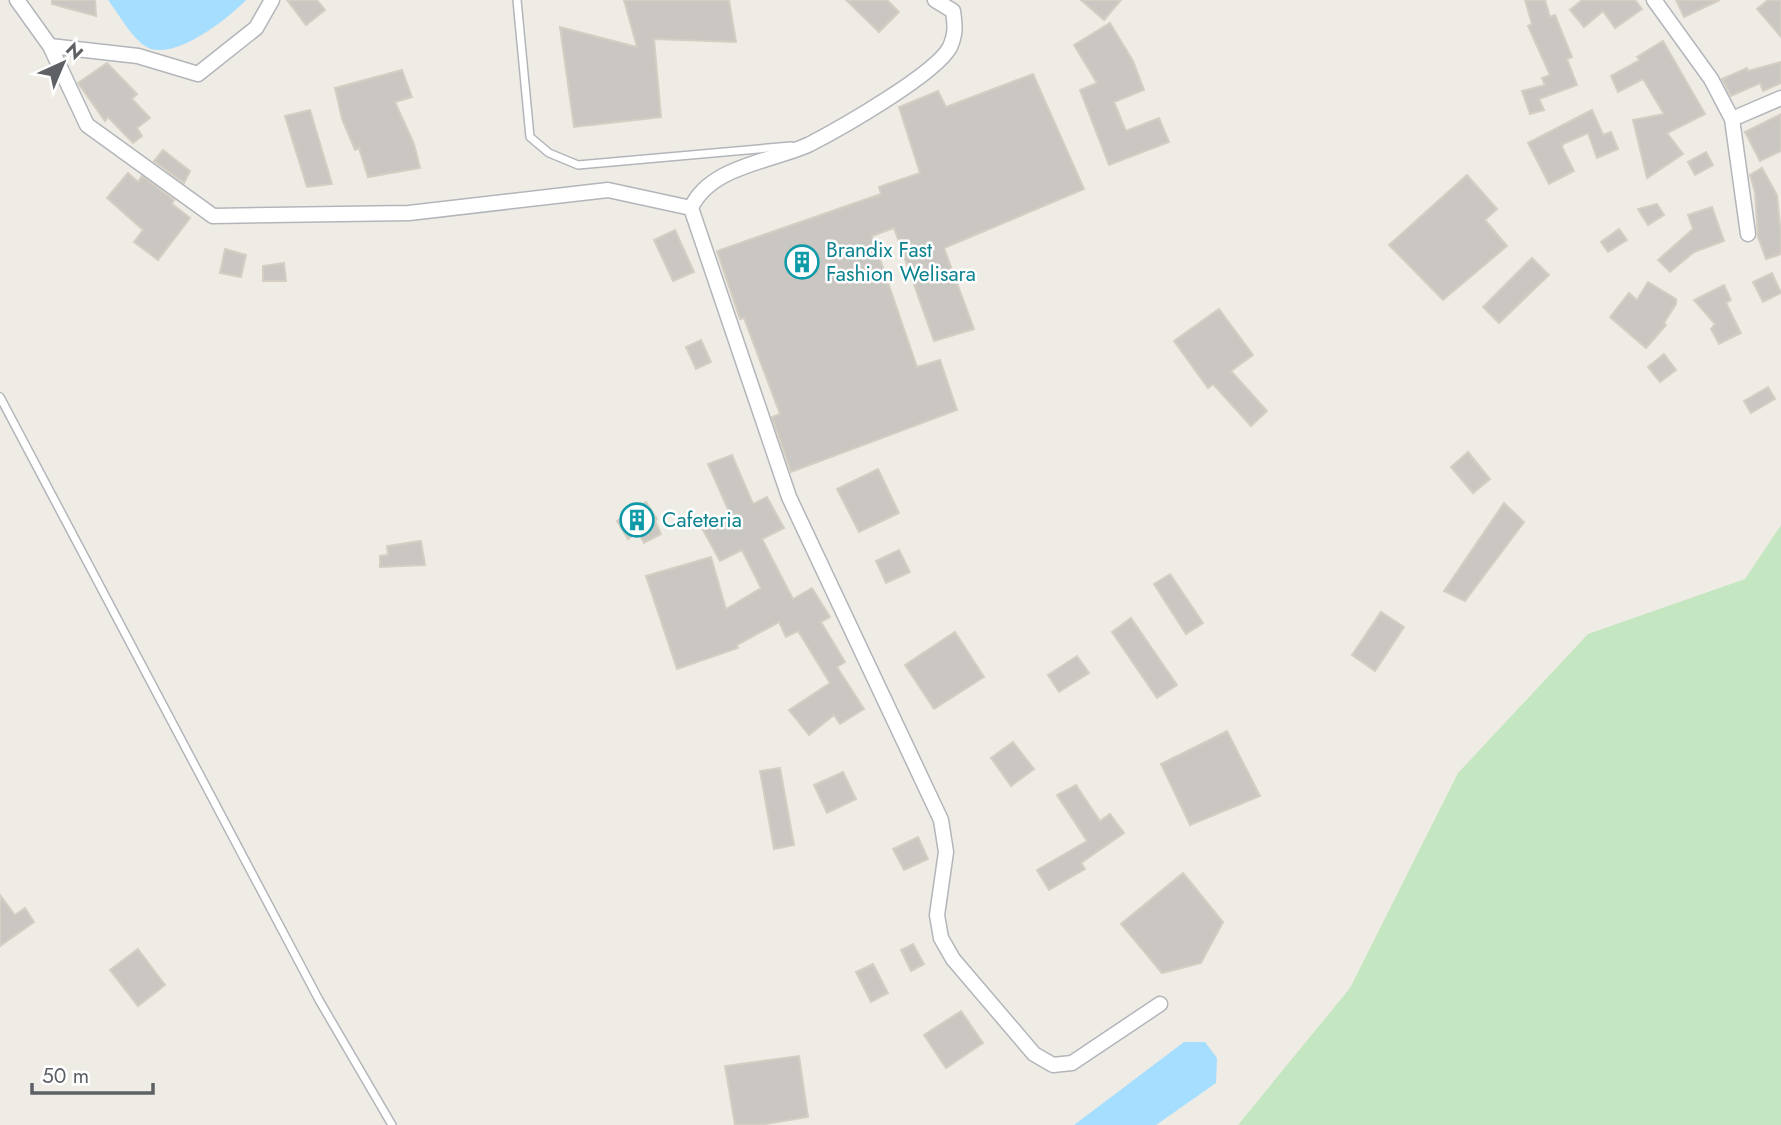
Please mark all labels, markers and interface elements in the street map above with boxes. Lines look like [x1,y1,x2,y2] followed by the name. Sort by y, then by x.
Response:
[28,28,98,98] north arrow
[60,36,89,66] text: N
[826,235,976,289] place label: Brandix Fast Fashion Welisara
[783,243,821,281] building icon: Brandix Fast Fashion Welisara
[618,501,656,539] building icon: Cafeteria
[662,505,742,535] place label: Cafeteria
[32,1052,152,1096] scale bar
[42,1061,89,1091] text: 50 m

